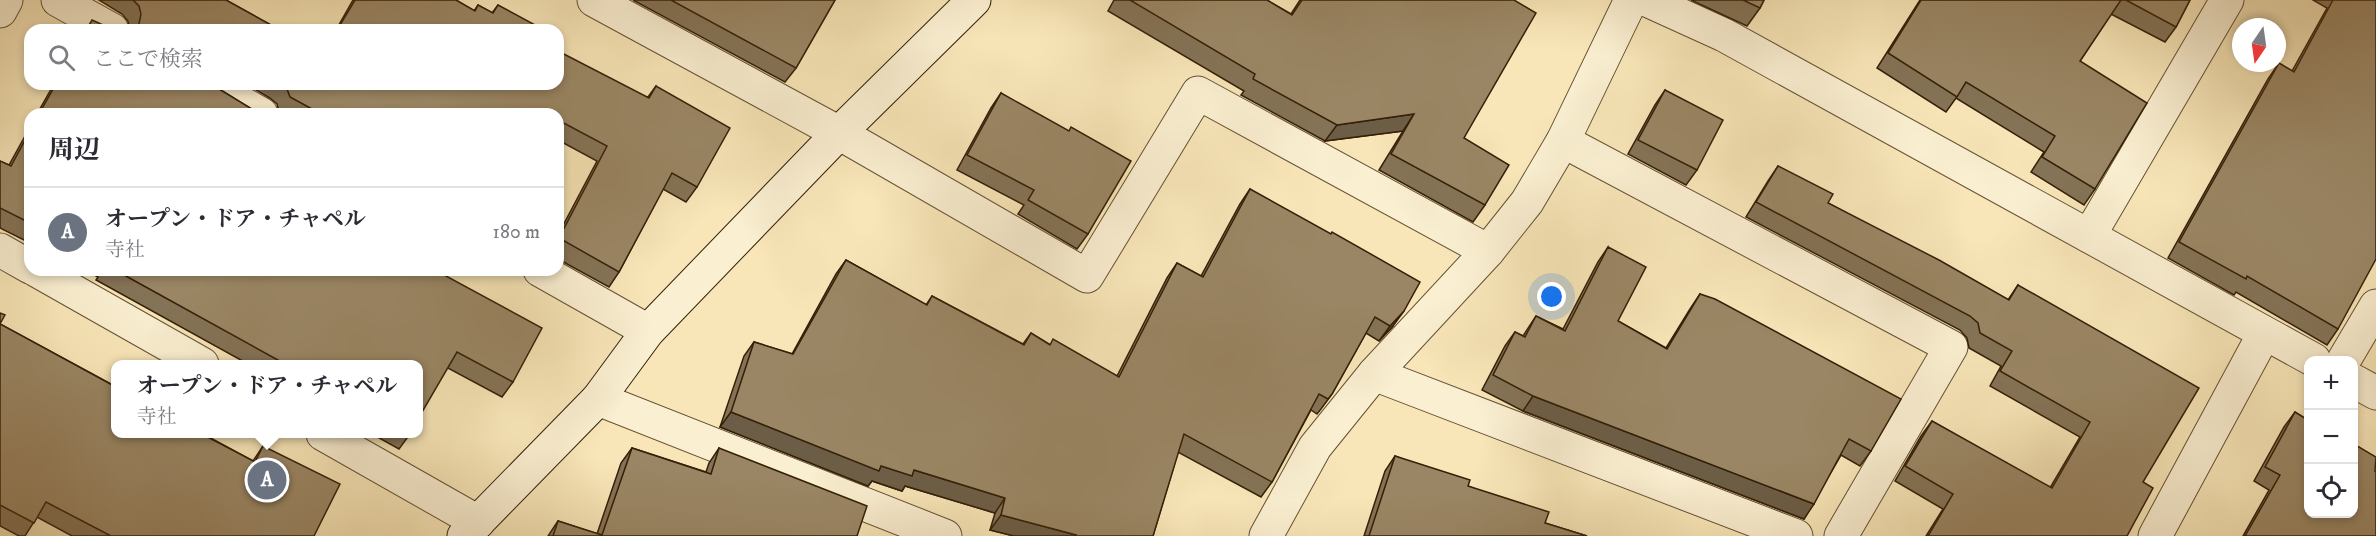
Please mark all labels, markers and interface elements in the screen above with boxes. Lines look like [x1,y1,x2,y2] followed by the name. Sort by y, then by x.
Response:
[2232,18,2286,72] north arrow
[24,24,564,90] search box
[45,41,78,74] icon: search
[93,46,203,73] text: ここで検索
[48,134,100,167] text: 周辺
[105,206,366,233] text: オープン・ドア・チャペル
[61,220,74,245] text: A
[493,220,540,245] text: 180 m
[105,238,145,263] text: 寺社
[1537,282,1566,311] your location
[2304,356,2358,518] map controls
[2304,356,2358,410] button: +
[111,360,423,438] popup
[137,373,397,400] text: オープン・ドア・チャペル
[137,405,177,430] text: 寺社
[2304,410,2358,464] button: −
[248,458,286,502] pin: A
[2304,464,2358,518] button: locate

